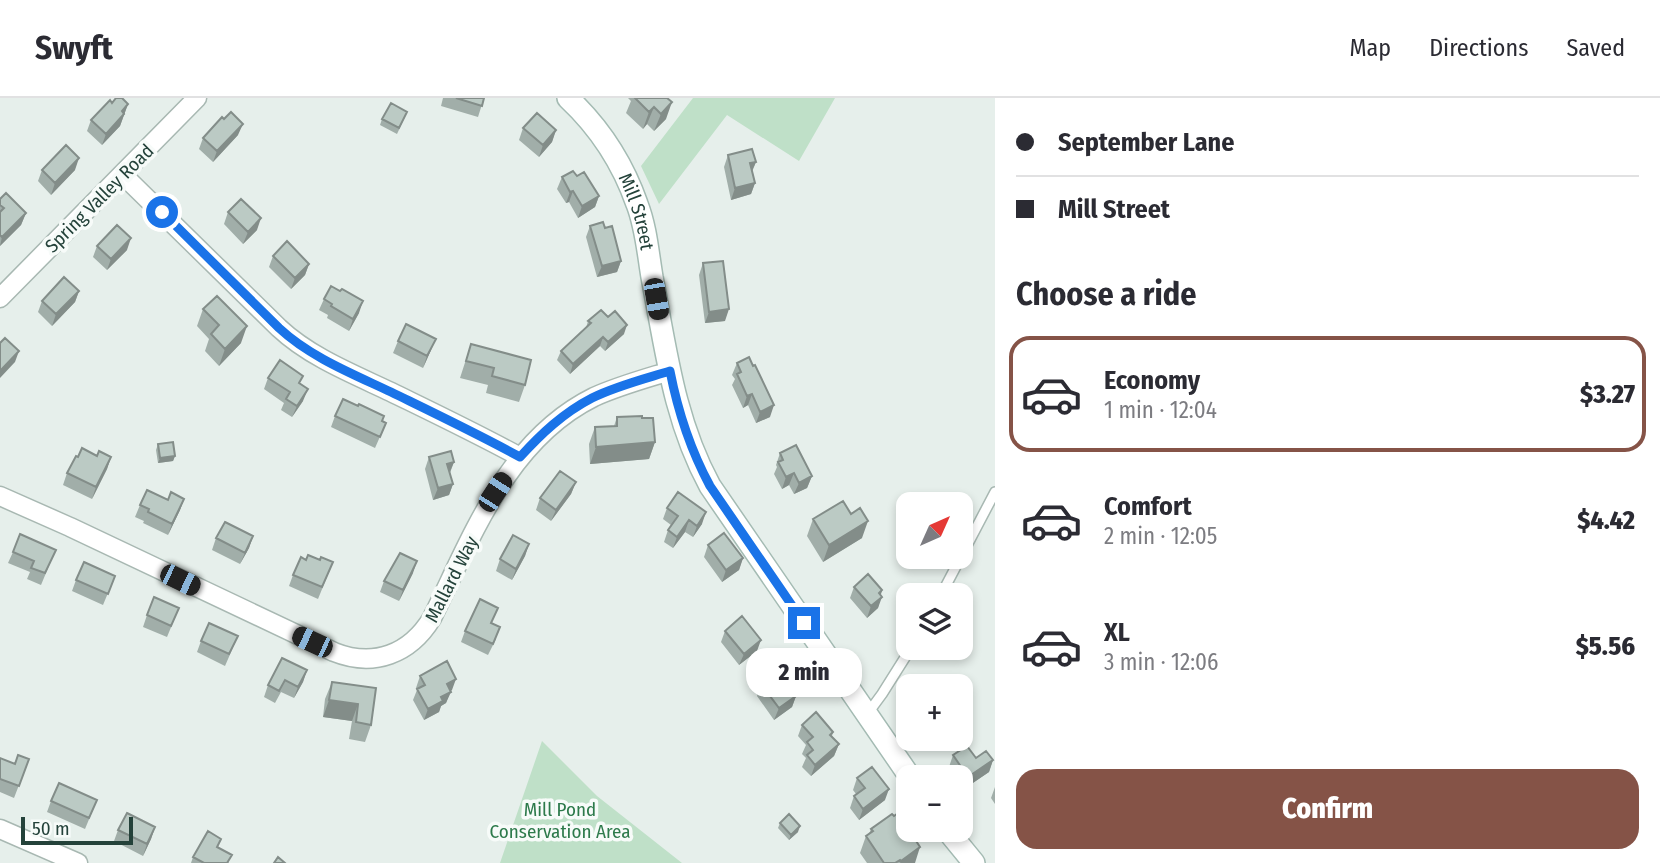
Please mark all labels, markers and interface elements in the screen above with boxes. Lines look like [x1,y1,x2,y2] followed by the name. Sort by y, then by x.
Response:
[35,28,113,68] text: Swyft
[1350,34,1391,62] text: Map
[1429,34,1528,62] text: Directions
[1566,34,1625,62] text: Saved
[1058,127,1234,158] text: September Lane
[40,139,158,257] street label: Spring Valley Road
[614,169,659,252] street label: Mill Street
[1058,194,1170,225] text: Mill Street
[146,196,178,228] route start
[1016,275,1197,313] text: Choose a ride
[643,276,670,322] car
[1020,363,1083,426] icon: car
[1104,365,1200,396] text: Economy
[1580,379,1635,410] text: $3.27
[1104,396,1217,424] text: 1 min · 12:04
[475,469,516,515] car
[1020,489,1083,552] icon: car
[1104,491,1192,522] text: Comfort
[896,492,973,569] north arrow
[896,492,973,842] map controls
[1577,505,1635,536] text: $4.42
[1104,522,1217,550] text: 2 min · 12:05
[420,532,483,626] street label: Mallard Way
[157,561,204,599] car
[896,583,973,660] button: layers
[788,607,820,639] route end
[1020,615,1083,678] icon: car
[1104,617,1130,648] text: XL
[289,624,336,660] car
[1576,631,1635,662] text: $5.56
[746,648,862,696] callout: 2 min
[1104,648,1218,676] text: 3 min · 12:06
[779,658,829,686] text: 2 min
[896,674,973,751] button: +
[896,765,973,842] button: −
[1016,769,1639,849] button: Confirm
[490,798,631,843] park label: Mill Pond Conservation Area
[21,814,133,846] scale bar
[32,817,70,840] text: 50 m

